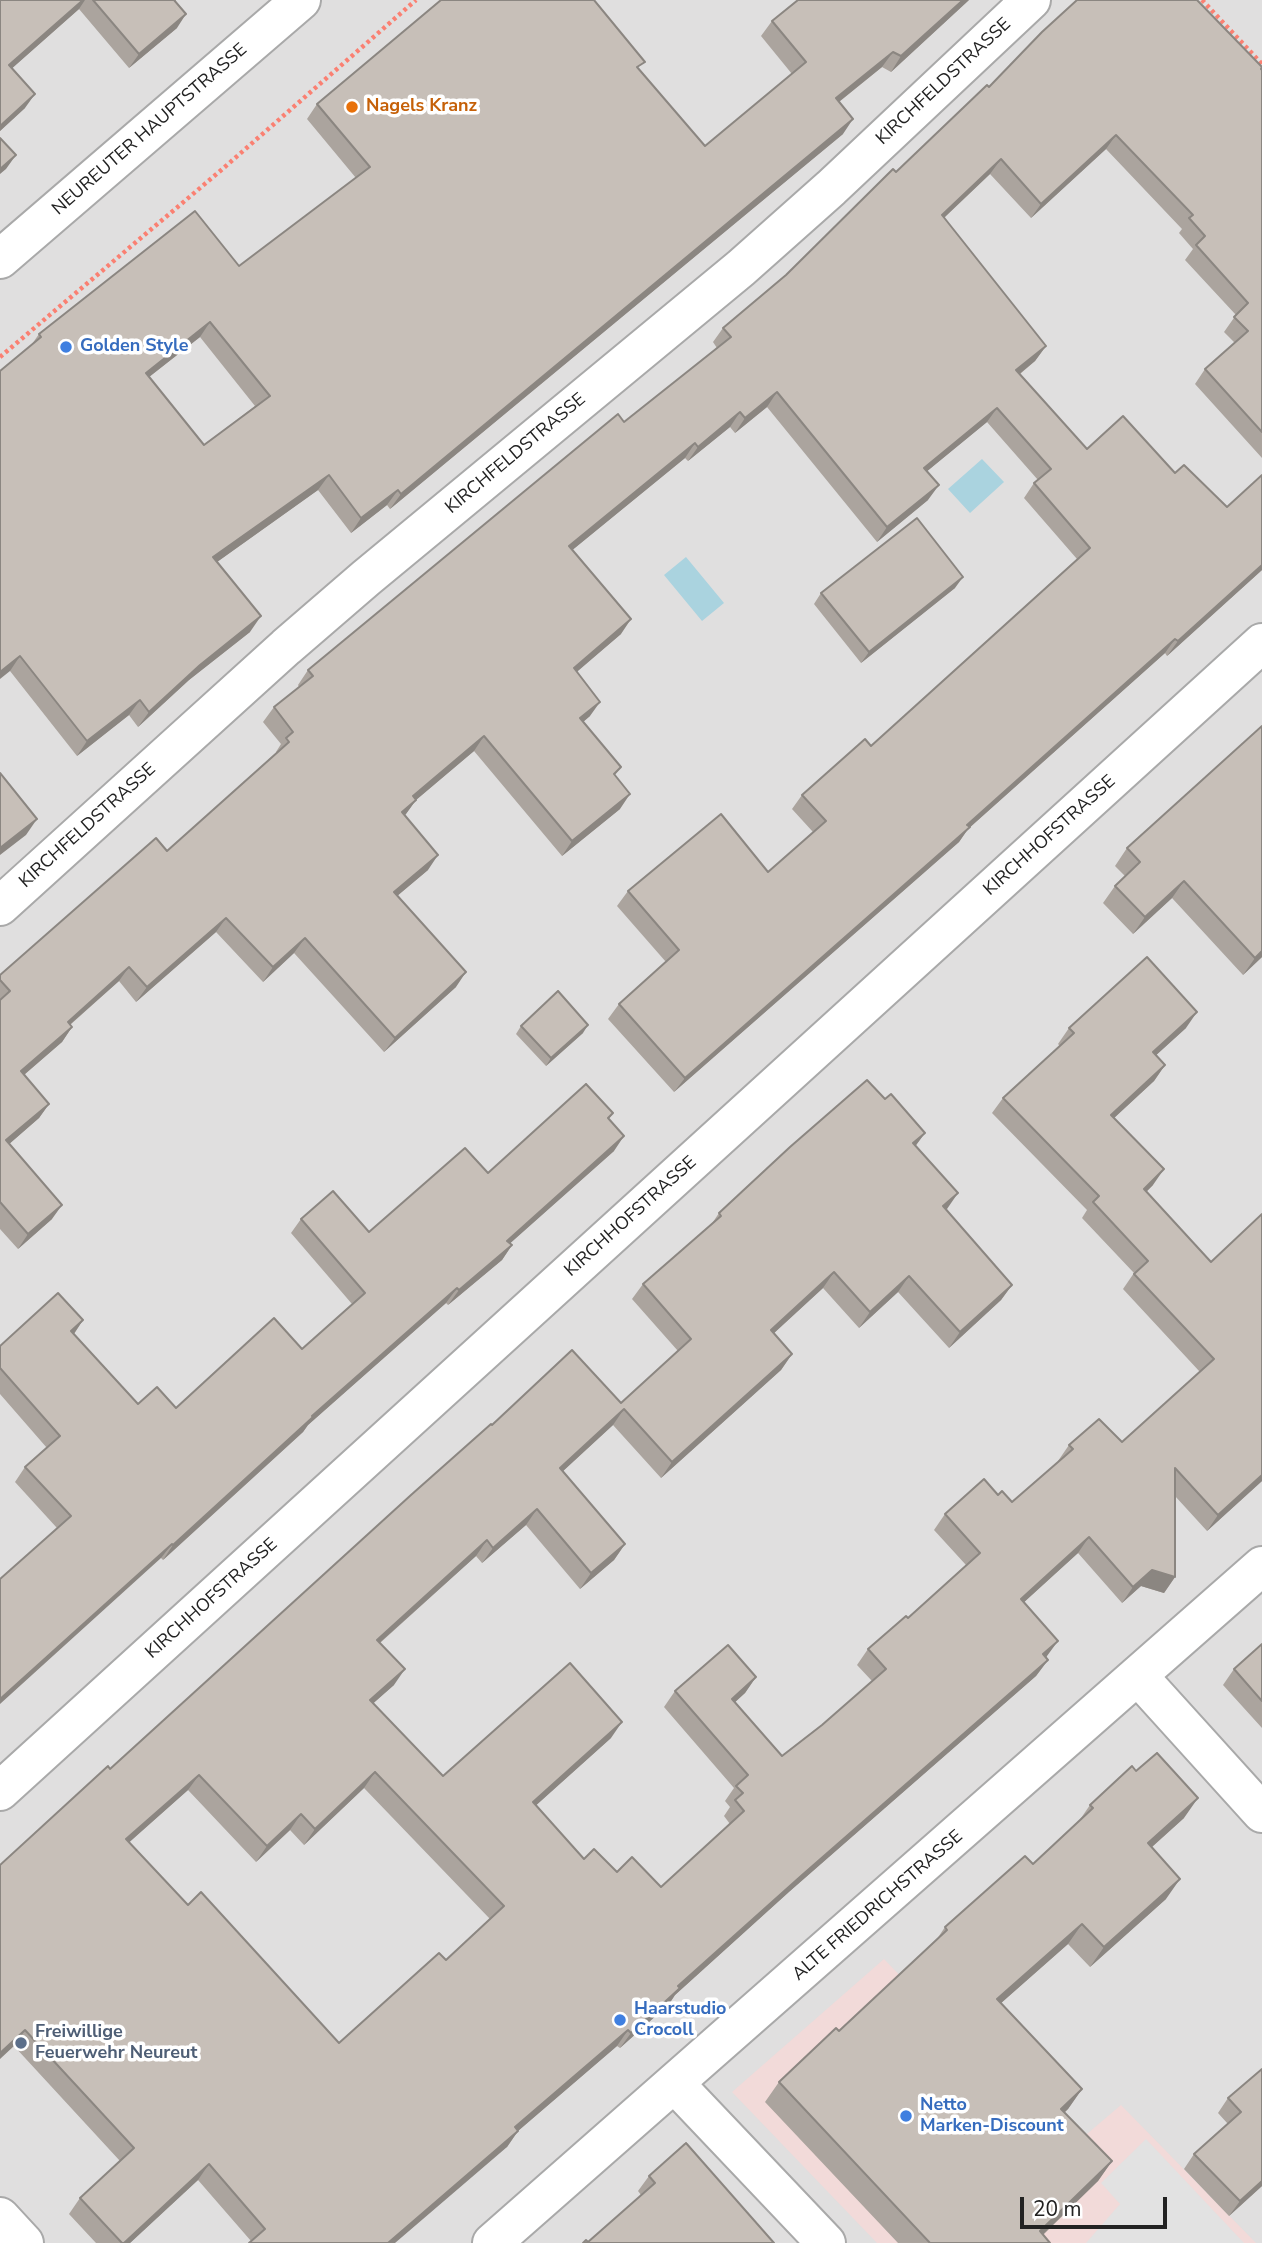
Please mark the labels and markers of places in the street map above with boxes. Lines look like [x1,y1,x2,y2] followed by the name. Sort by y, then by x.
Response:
[366,96,477,118] place label: Nagels Kranz
[344,99,360,115] marker: Nagels Kranz
[80,336,188,358] place label: Golden Style
[58,339,74,355] marker: Golden Style
[634,1999,726,2042] place label: Haarstudio Crocoll
[612,2012,628,2028] marker: Haarstudio Crocoll
[35,2022,197,2064] place label: Freiwillige Feuerwehr Neureut
[13,2035,29,2051] marker: Freiwillige Feuerwehr Neureut
[920,2095,1064,2138] place label: Netto Marken-Discount
[898,2108,914,2124] marker: Netto Marken-Discount

